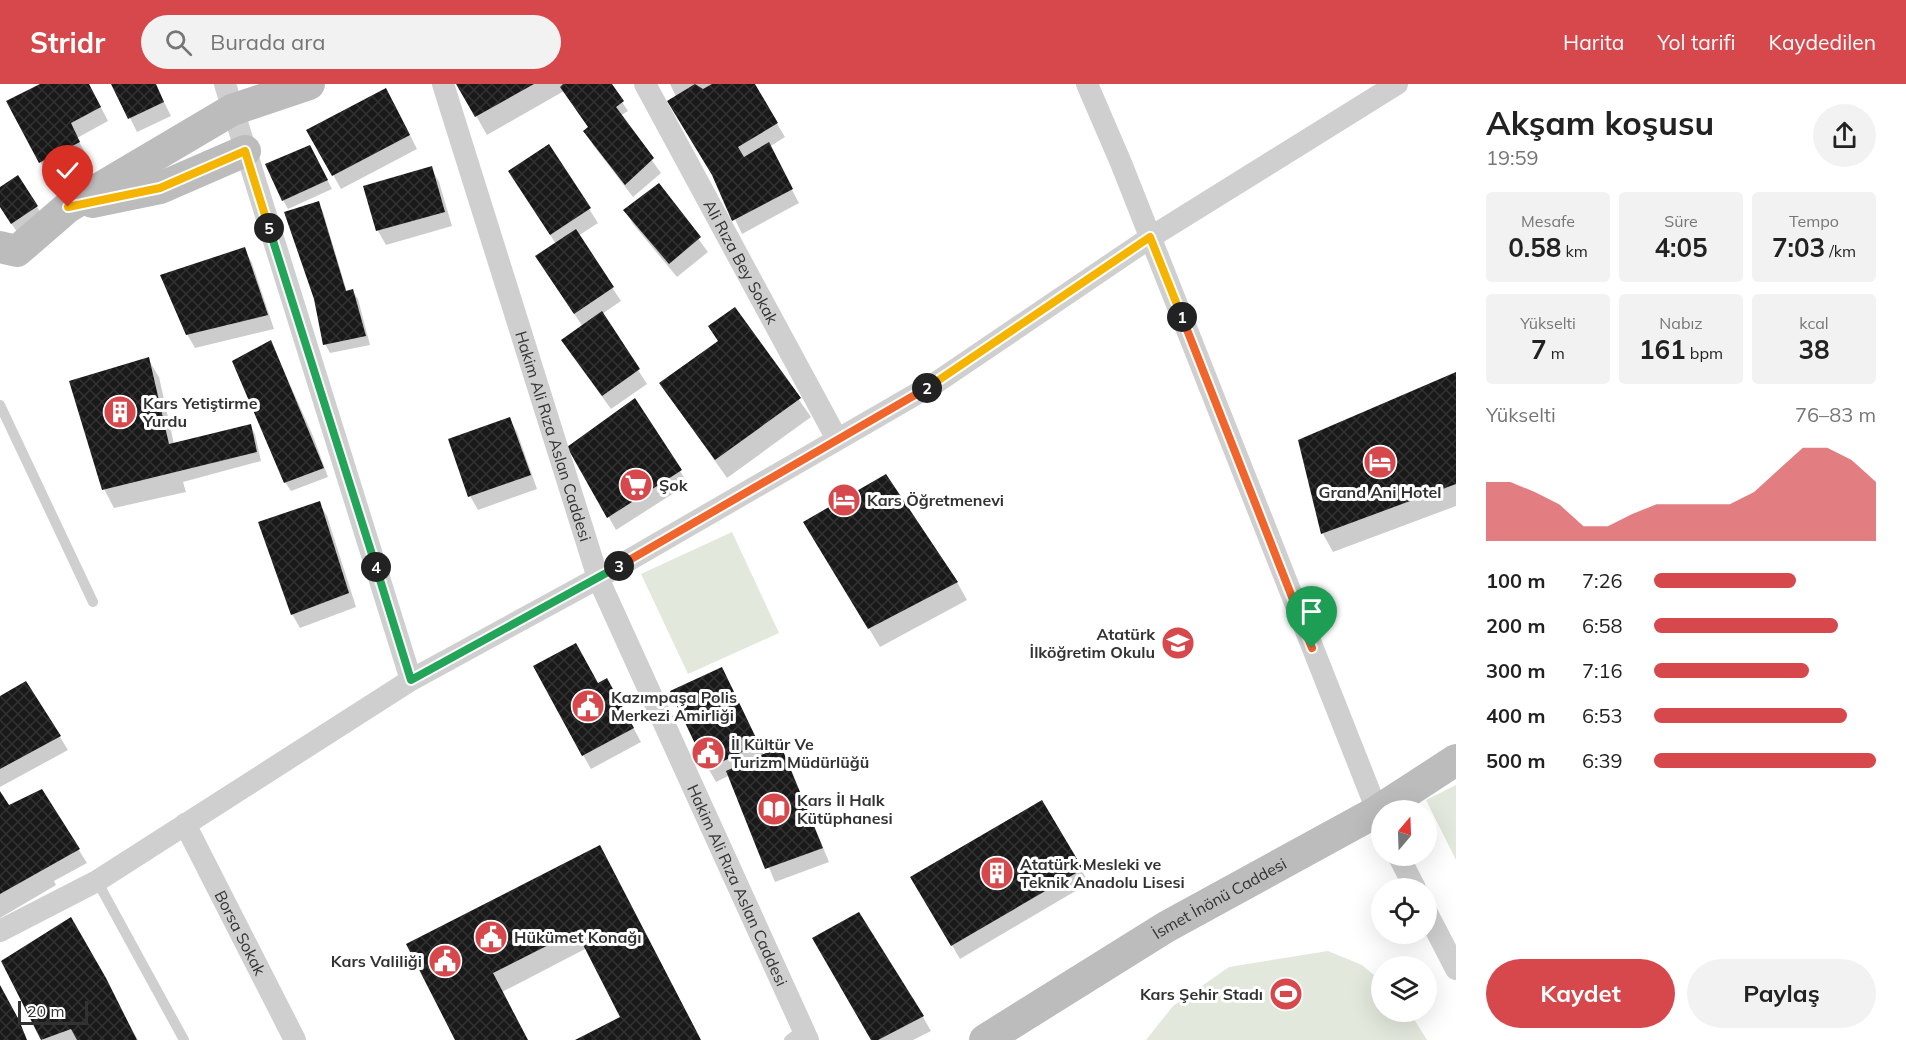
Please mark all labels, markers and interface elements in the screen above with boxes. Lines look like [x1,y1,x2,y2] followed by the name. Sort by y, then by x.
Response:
[141,15,561,69] search box
[30,25,105,60] text: Stridr
[162,26,195,59] icon: search
[210,28,325,56] text: Burada ara
[1563,29,1624,55] text: Harita
[1657,29,1736,55] text: Yol tarifi
[1769,29,1876,55] text: Kaydedilen
[1486,102,1714,143] text: Akşam koşusu
[1813,104,1876,167] button: share
[42,145,93,207] pin
[1486,145,1539,170] text: 19:59
[51,154,84,187] icon: check
[699,196,783,328] street label: Ali Rıza Bey Sokak
[1521,211,1575,231] text: Mesafe
[1664,211,1698,231] text: Süre
[1789,211,1839,231] text: Tempo
[254,213,284,243] pin: 5
[264,218,274,238] text: 5
[1508,231,1561,264] text: 0.58
[1654,231,1708,264] text: 4:05
[1772,231,1825,264] text: 7:03
[1561,241,1588,261] text: km
[1825,241,1856,261] text: /km
[1167,302,1197,332] pin: 1
[1177,307,1187,327] text: 1
[1520,313,1576,333] text: Yükselti
[1659,313,1703,333] text: Nabız
[1799,313,1829,333] text: kcal
[511,328,596,544] street label: Hakim Ali Rıza Aslan Caddesi
[1531,333,1547,366] text: 7
[1639,333,1686,366] text: 161
[1798,333,1830,366] text: 38
[1547,343,1565,363] text: m
[1686,343,1723,363] text: bpm
[912,373,942,403] pin: 2
[922,378,932,398] text: 2
[142,393,258,431] place label: Kars Yetiştirme Yurdu
[102,394,138,430] building icon: Kars Yetiştirme Yurdu
[1486,402,1556,427] text: Yükselti
[1795,402,1876,427] text: 76–83 m
[1362,444,1398,480] hotel icon: Grand Ani Hotel
[618,467,654,503] supermarket icon: Şok
[659,475,689,495] place label: Şok
[826,482,862,518] hotel icon: Kars Öğretmenevi
[1319,482,1441,502] place label: Grand Ani Hotel
[867,490,1004,510] place label: Kars Öğretmenevi
[604,551,634,581] pin: 3
[361,552,391,582] pin: 4
[614,556,624,576] text: 3
[371,557,381,577] text: 4
[1486,568,1545,593] text: 100 m
[1582,568,1623,593] text: 7:26
[1286,586,1337,648] pin
[1295,595,1328,628] icon: arrive
[1486,613,1545,638] text: 200 m
[1582,613,1623,638] text: 6:58
[1030,624,1156,662] place label: Atatürk İlköğretim Okulu
[1160,625,1196,661] school or university icon: Atatürk İlköğretim Okulu
[1486,658,1545,683] text: 300 m
[1582,658,1623,683] text: 7:16
[611,687,737,725] place label: Kazımpaşa Polis Merkezi Amirliği
[570,688,606,724] public building icon: Kazımpaşa Polis Merkezi Amirliği
[1486,703,1545,728] text: 400 m
[1582,703,1623,728] text: 6:53
[731,734,869,772] place label: İl Kültür Ve Turizm Müdürlüğü
[690,735,726,771] public building icon: İl Kültür Ve Turizm Müdürlüğü
[1486,748,1545,773] text: 500 m
[1582,748,1623,773] text: 6:39
[683,781,792,989] street label: Hakim Ali Rıza Aslan Caddesi
[797,790,893,828] place label: Kars İl Halk Kütüphanesi
[756,791,792,827] library icon: Kars İl Halk Kütüphanesi
[1371,800,1437,866] north arrow
[1371,800,1437,1022] map controls
[1148,853,1290,943] street label: İsmet İnönü Caddesi
[1020,854,1185,892] place label: Atatürk Mesleki ve Teknik Anadolu Lisesi
[979,855,1015,891] building icon: Atatürk Mesleki ve Teknik Anadolu Lisesi
[1371,878,1437,944] button: locate
[210,887,271,979] street label: Borsa Sokak
[473,919,509,955] public building icon: Hükümet Konağı
[514,927,641,947] place label: Hükümet Konağı
[427,943,463,979] public building icon: Kars Valiliği
[331,951,422,971] place label: Kars Valiliği
[1371,956,1437,1022] button: layers
[1486,959,1675,1028] button: Kaydet
[1687,959,1876,1028] button: Paylaş
[1268,976,1304,1012] sports icon: Kars Şehir Stadı
[1140,984,1263,1004] place label: Kars Şehir Stadı
[18,998,88,1026] scale bar
[27,1001,64,1021] text: 20 m

